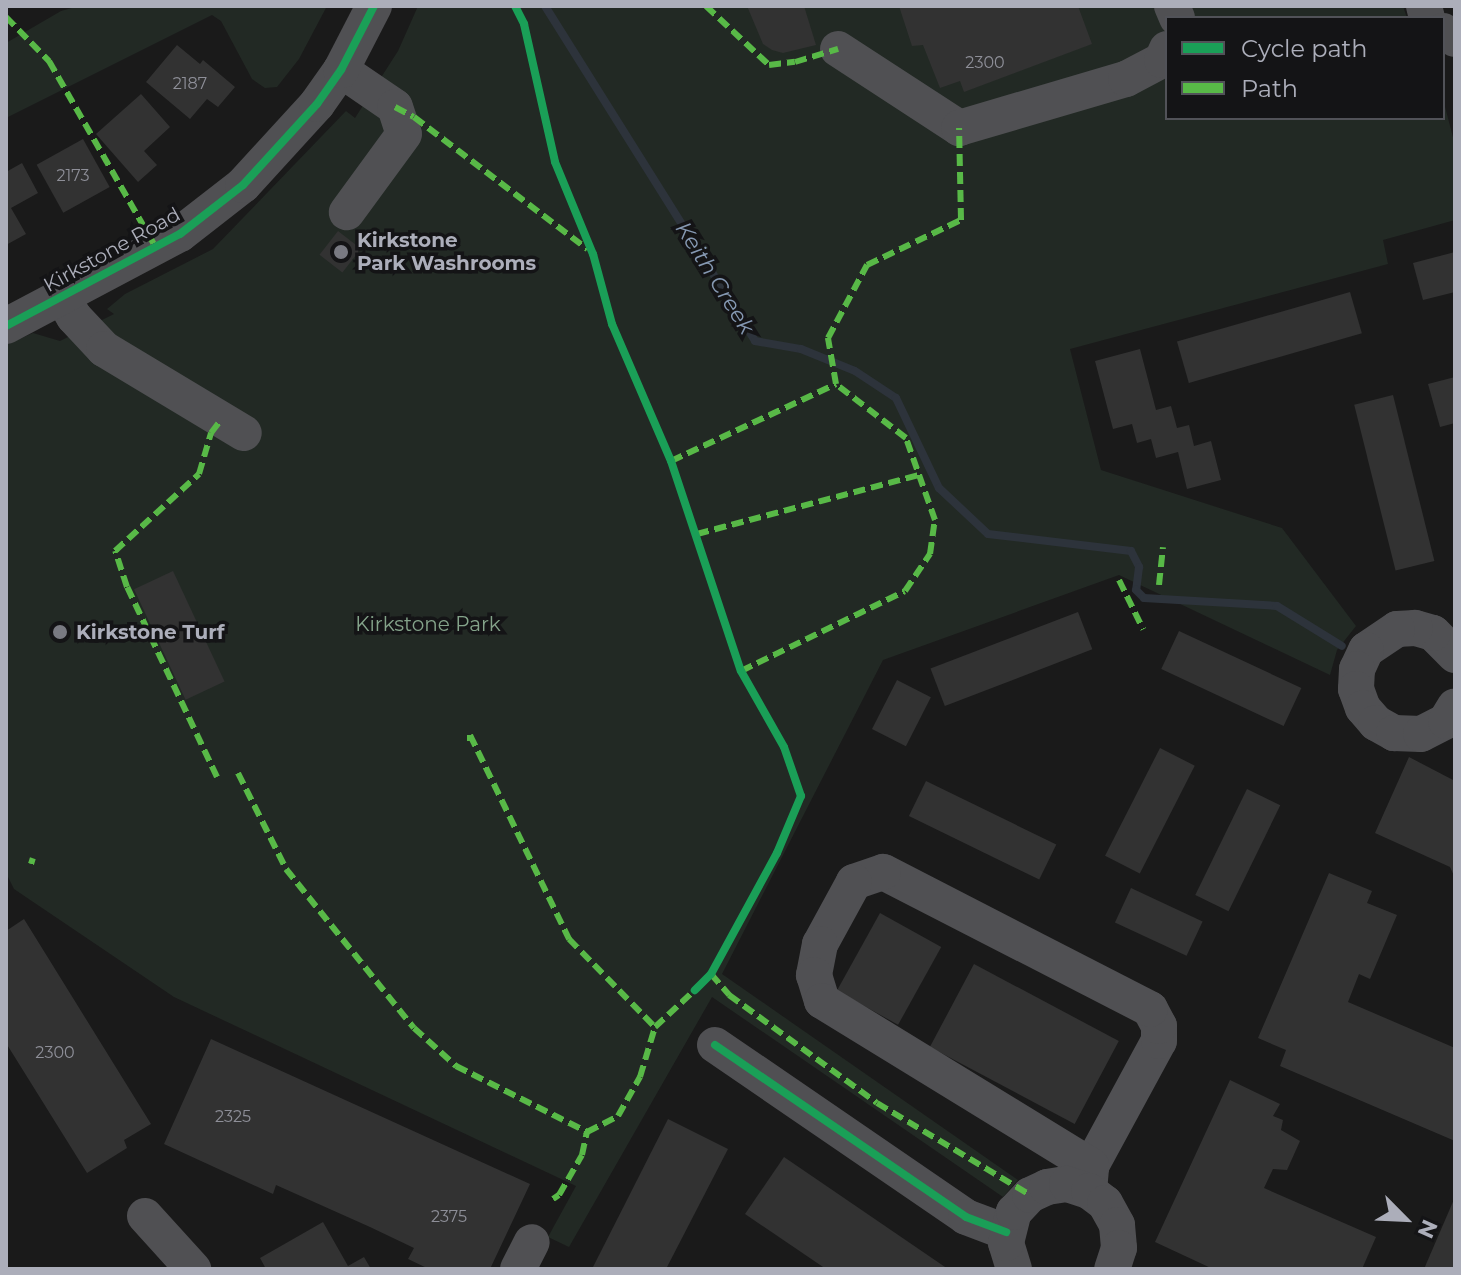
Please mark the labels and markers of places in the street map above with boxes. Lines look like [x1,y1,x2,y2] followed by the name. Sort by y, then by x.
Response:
[357,228,536,275] place label: Kirkstone Park Washrooms
[332,243,350,261] marker: Kirkstone Park Washrooms
[76,620,225,644] place label: Kirkstone Turf
[51,623,69,641] marker: Kirkstone Turf

